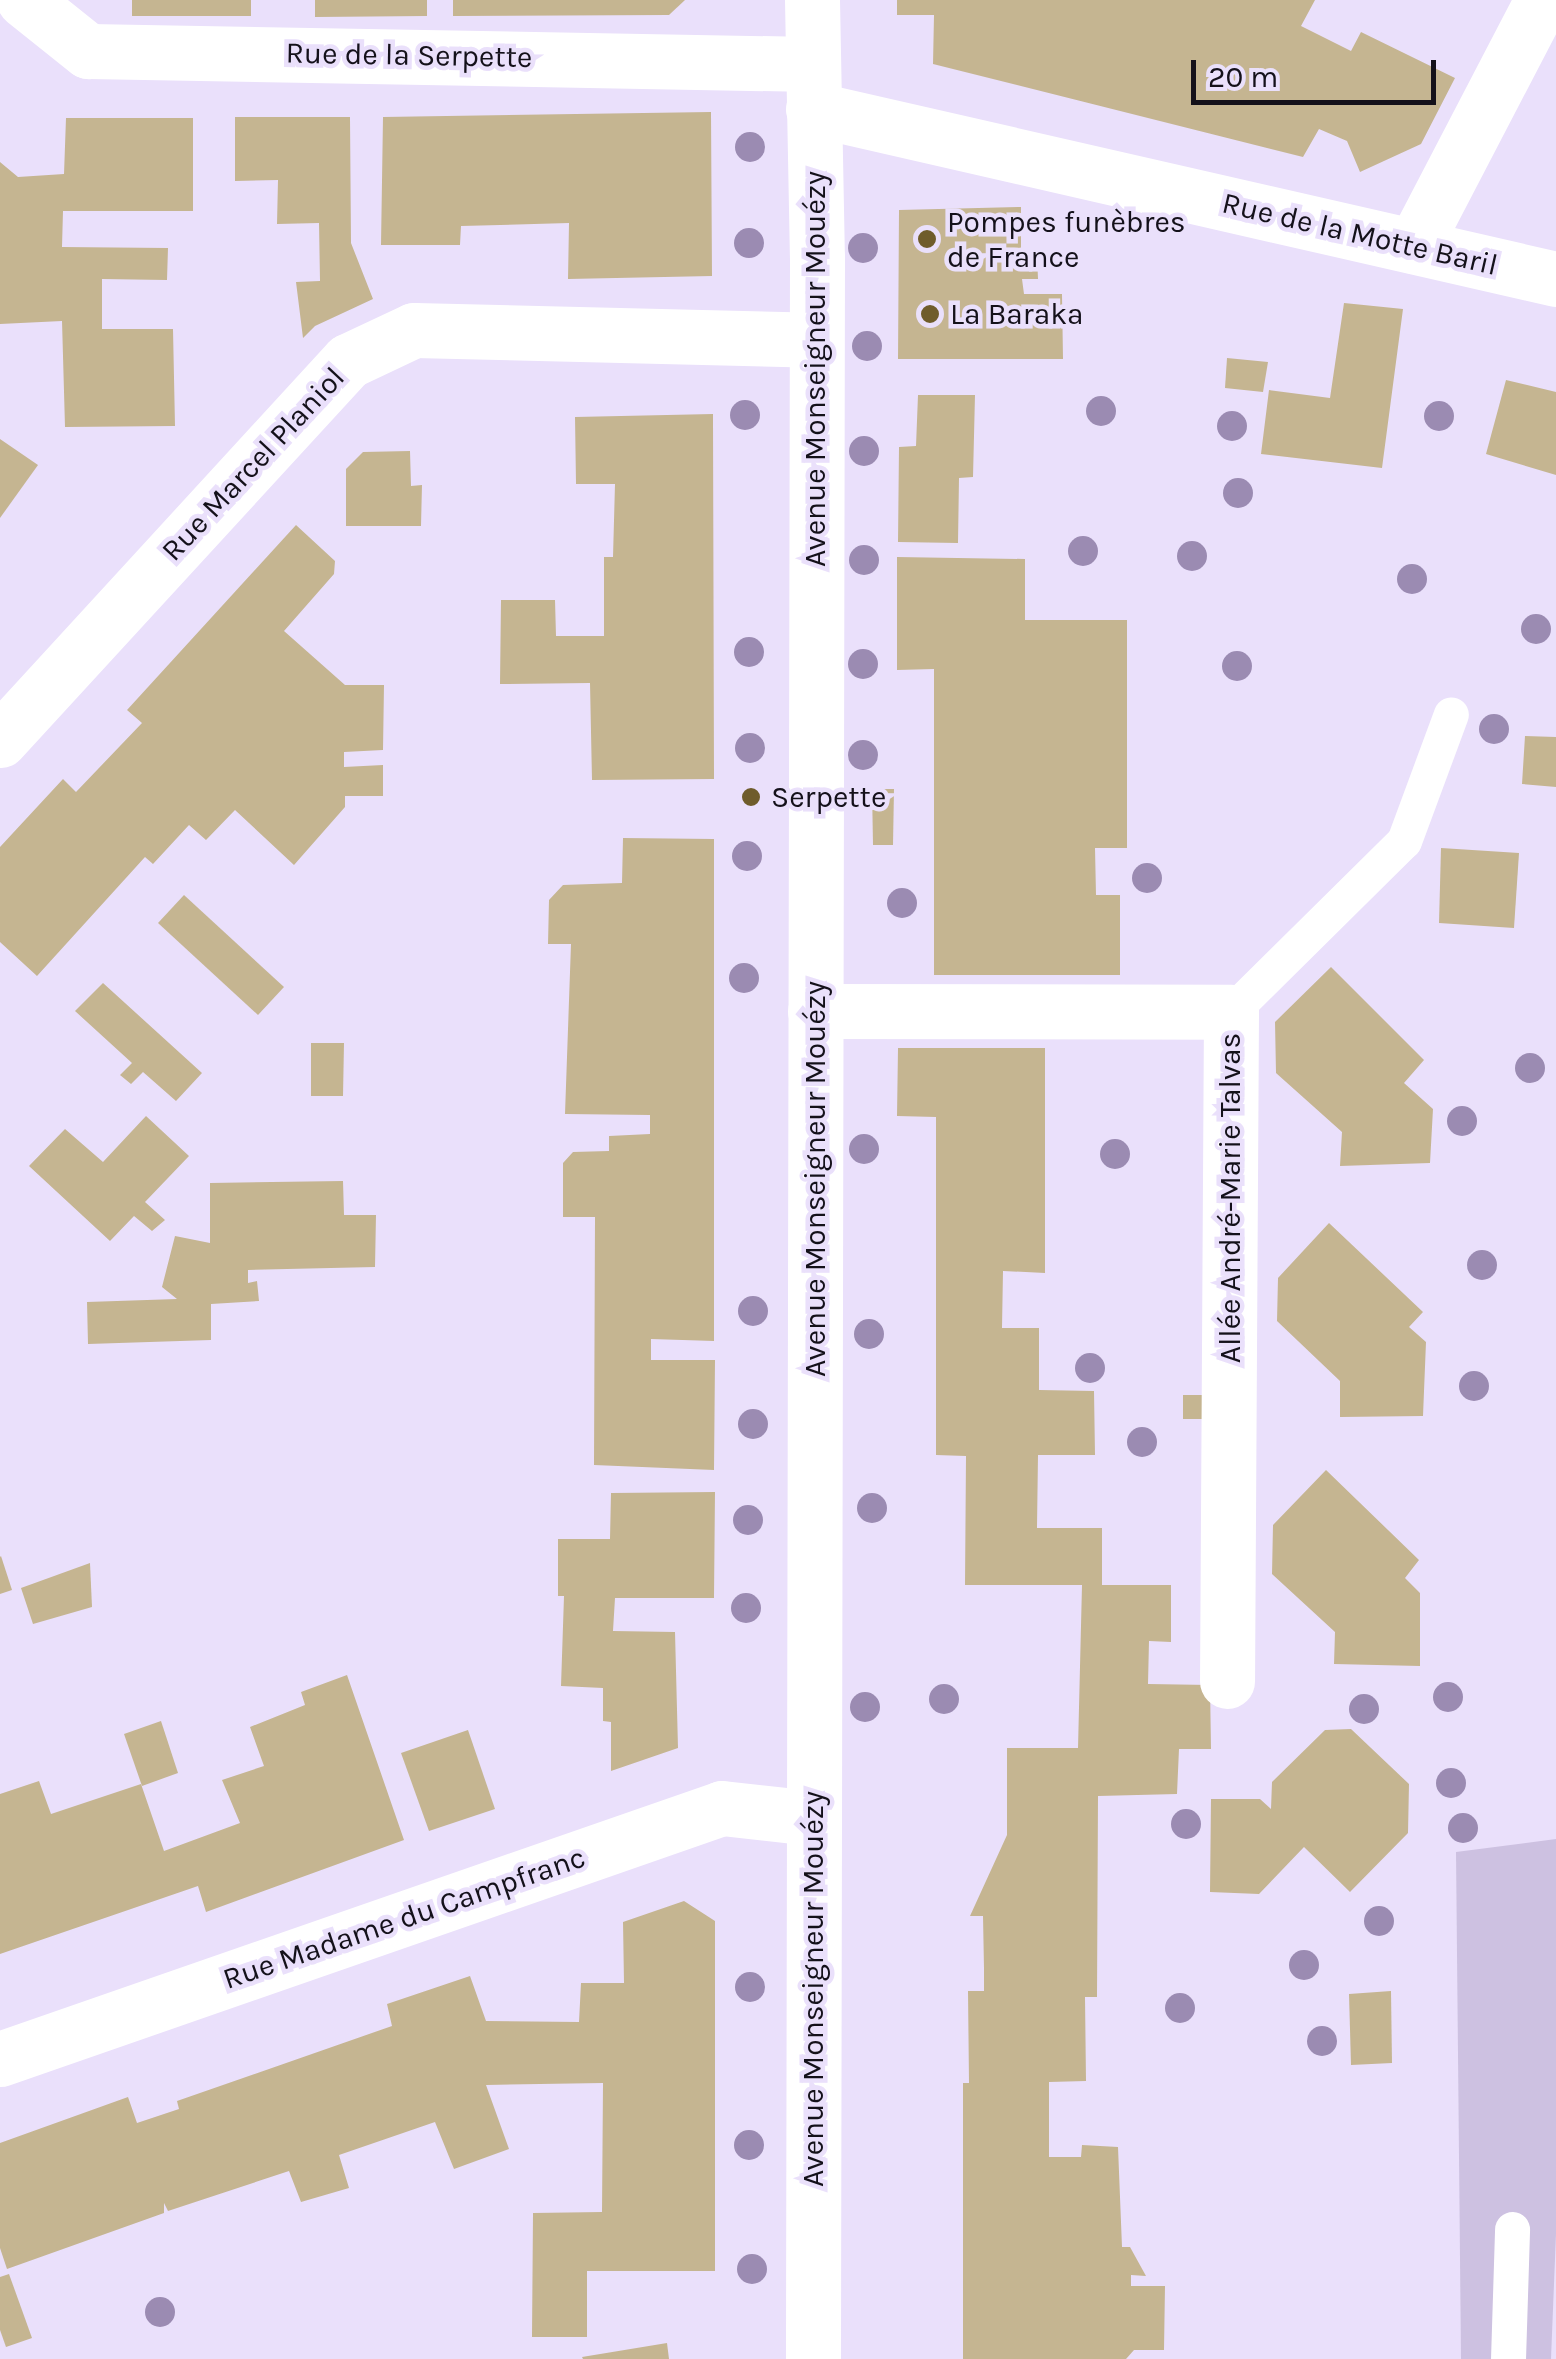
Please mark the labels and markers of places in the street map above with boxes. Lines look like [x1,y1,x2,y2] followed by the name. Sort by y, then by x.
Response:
[947,204,1186,274] place label: Pompes funèbres de France
[916,228,938,250] marker: Pompes funèbres de France
[950,296,1084,332] place label: La Baraka
[919,303,941,325] marker: La Baraka
[771,779,886,815] place label: Serpette
[740,786,762,808] marker: Serpette

